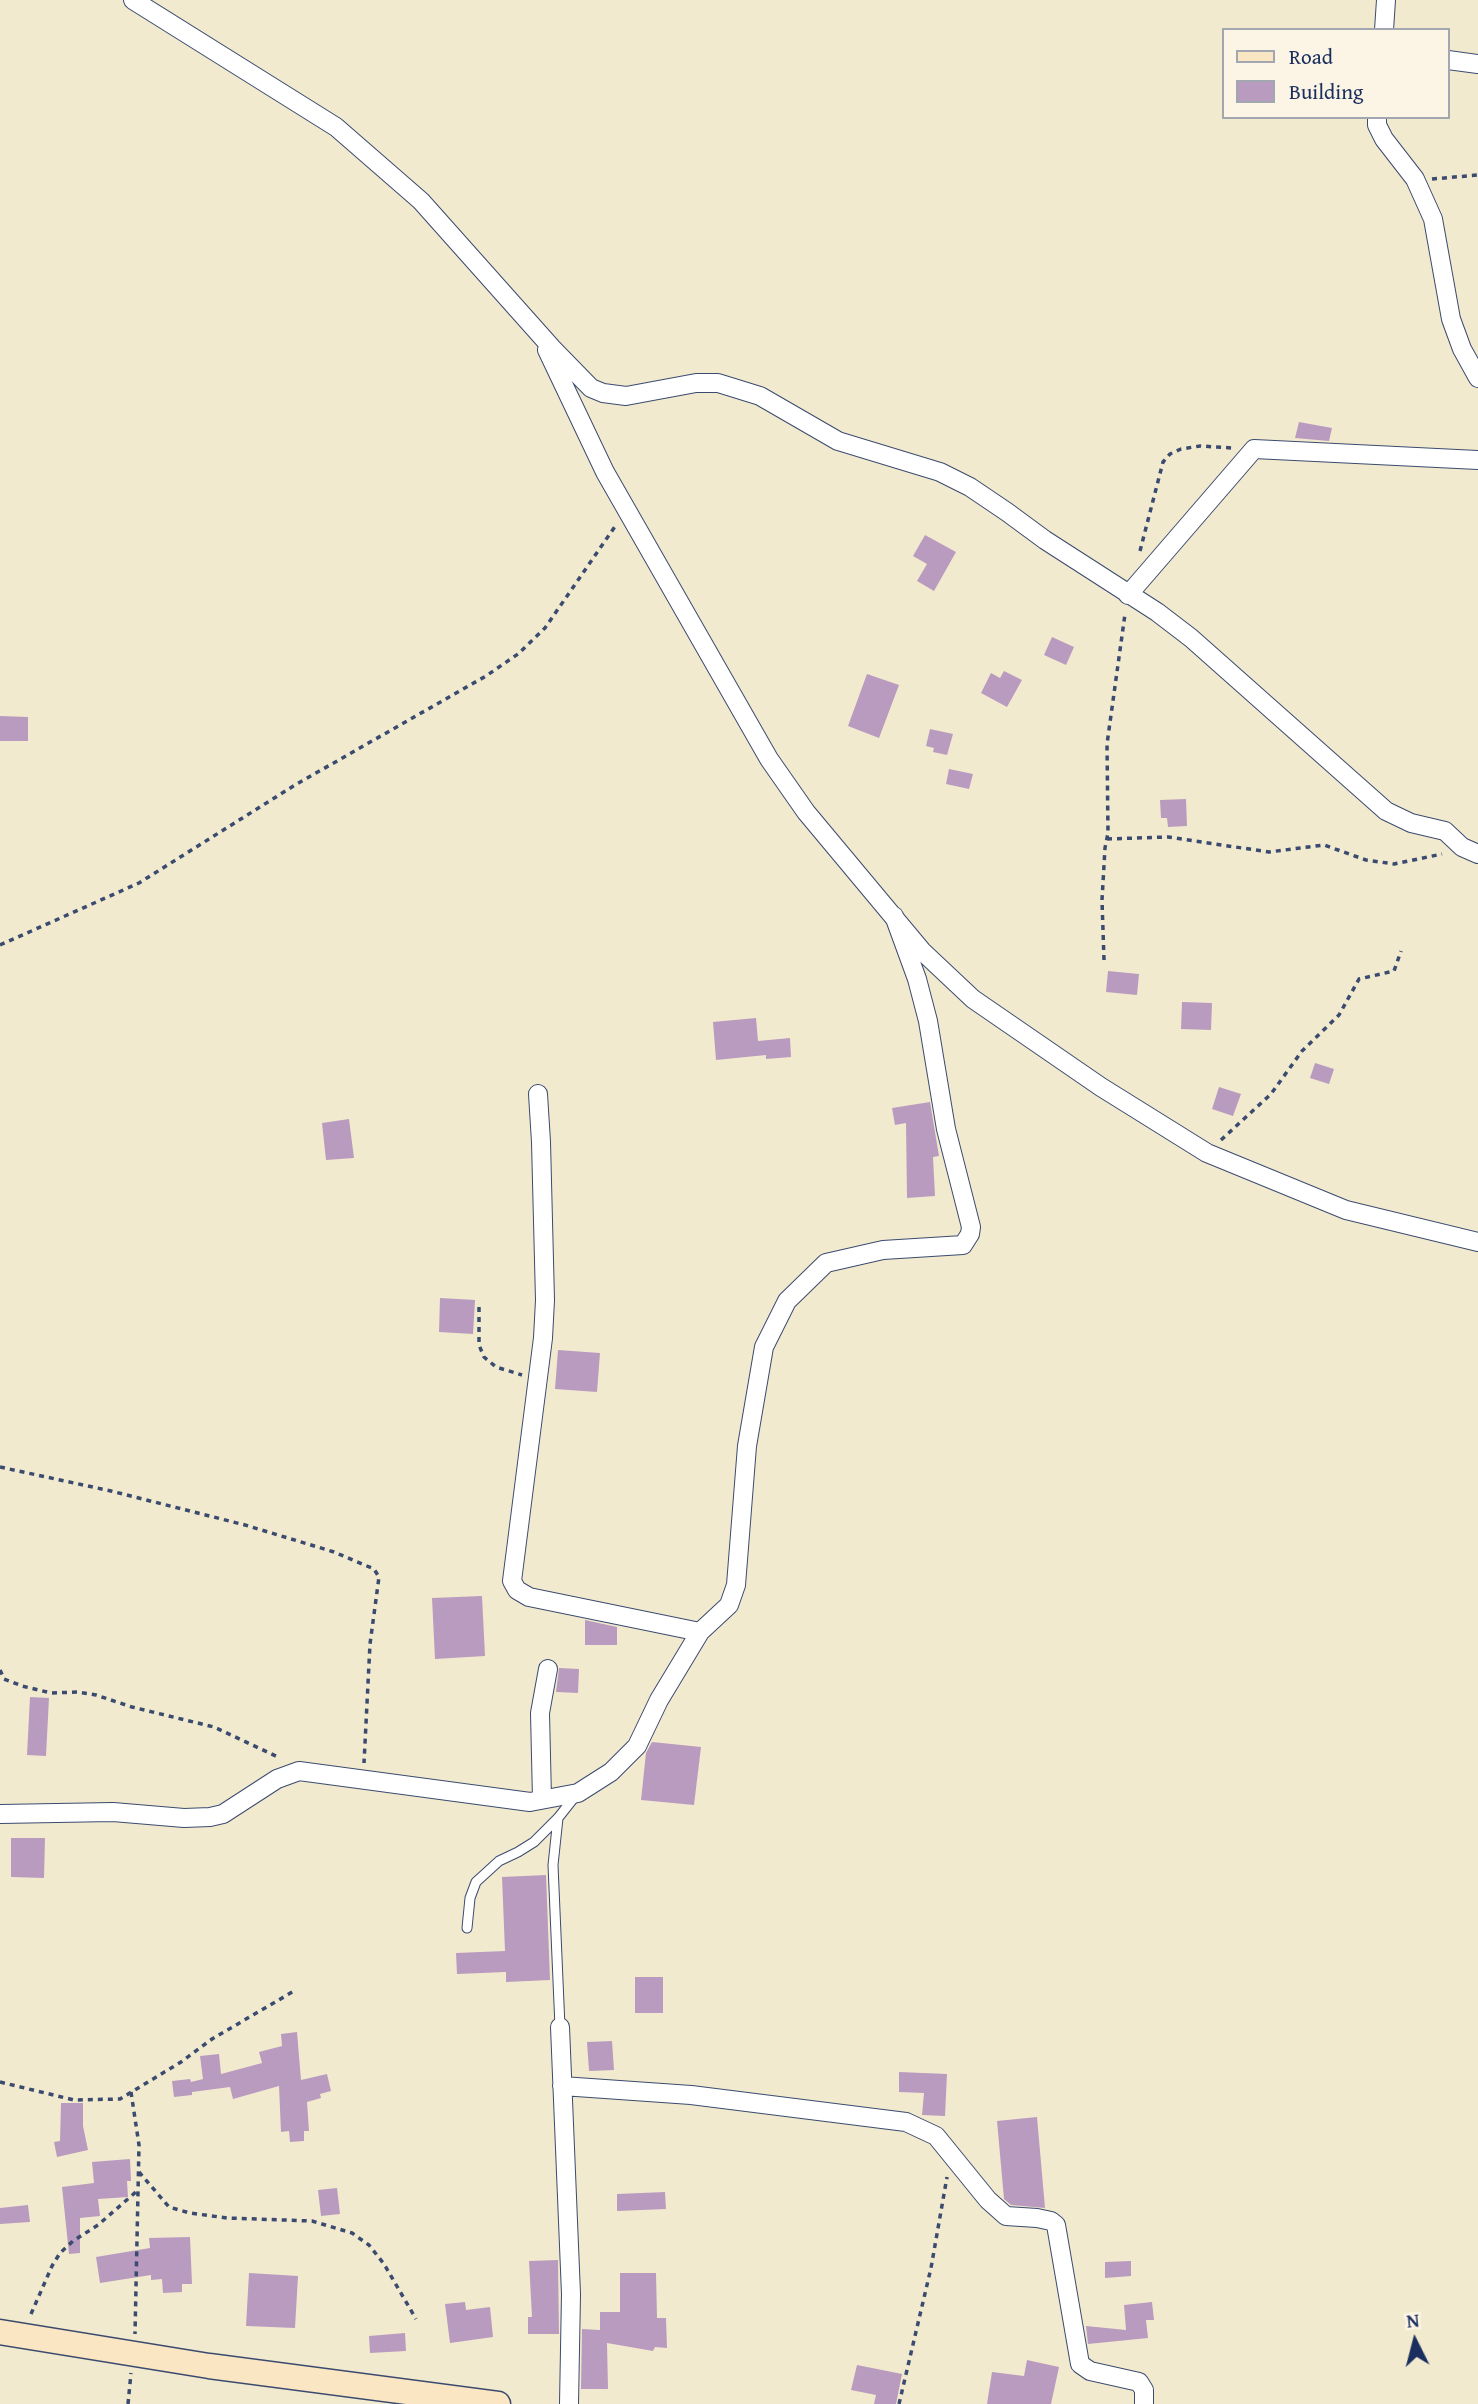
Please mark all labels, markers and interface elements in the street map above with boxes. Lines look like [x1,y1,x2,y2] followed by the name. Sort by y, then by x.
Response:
[1222,28,1450,119] legend
[1289,41,1333,72] text: Road
[1289,76,1363,107] text: Building
[1380,2306,1450,2376] north arrow
[1405,2306,1421,2335] text: N

